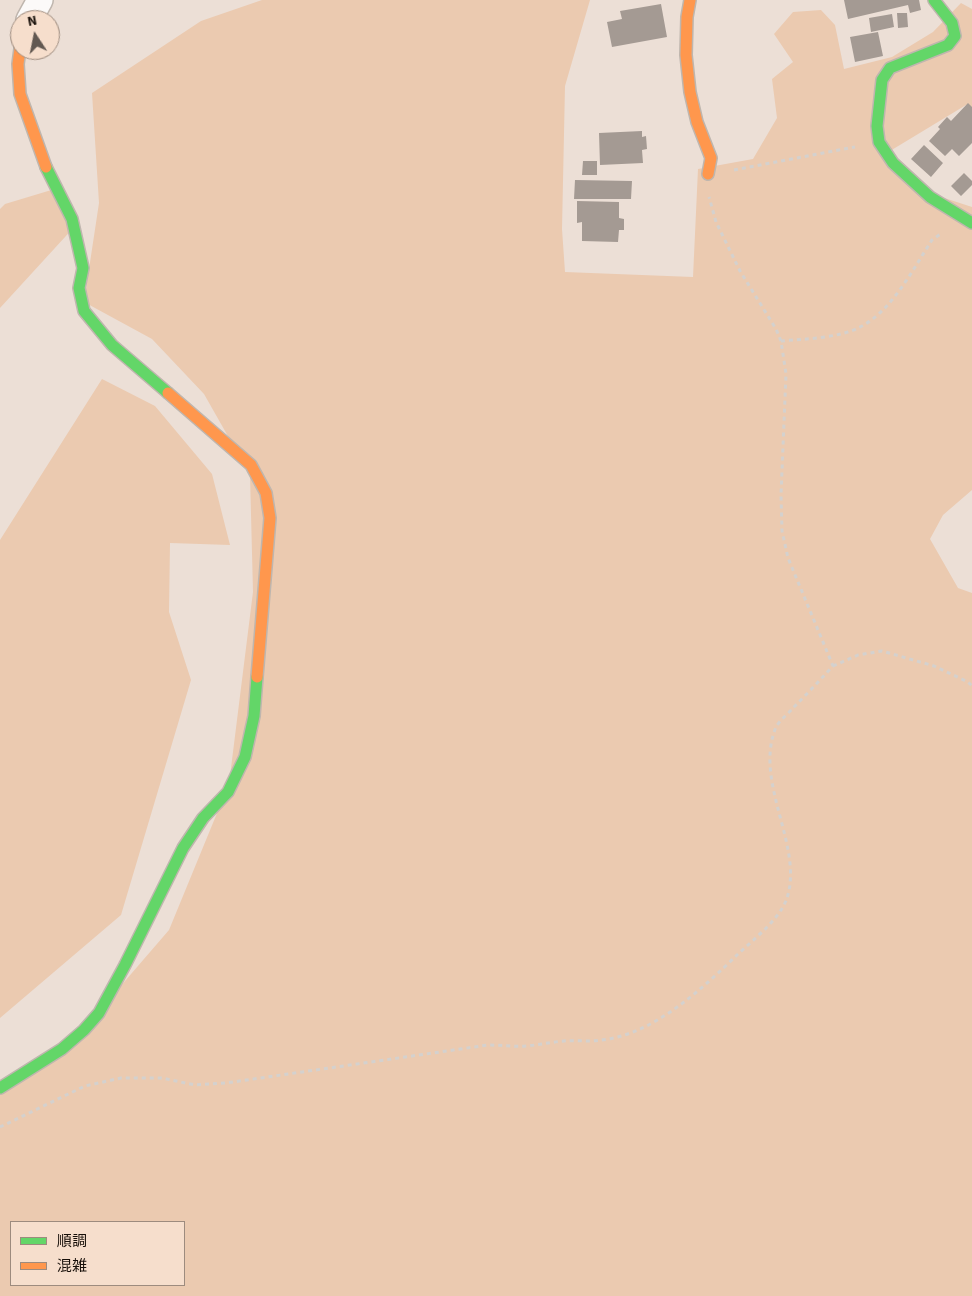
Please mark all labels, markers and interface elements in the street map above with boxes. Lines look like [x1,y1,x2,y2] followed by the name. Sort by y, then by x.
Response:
[10,10,60,60] north arrow
[26,11,39,32] text: N
[10,1221,185,1286] legend
[57,1231,87,1252] text: 順調
[57,1256,87,1277] text: 混雑

